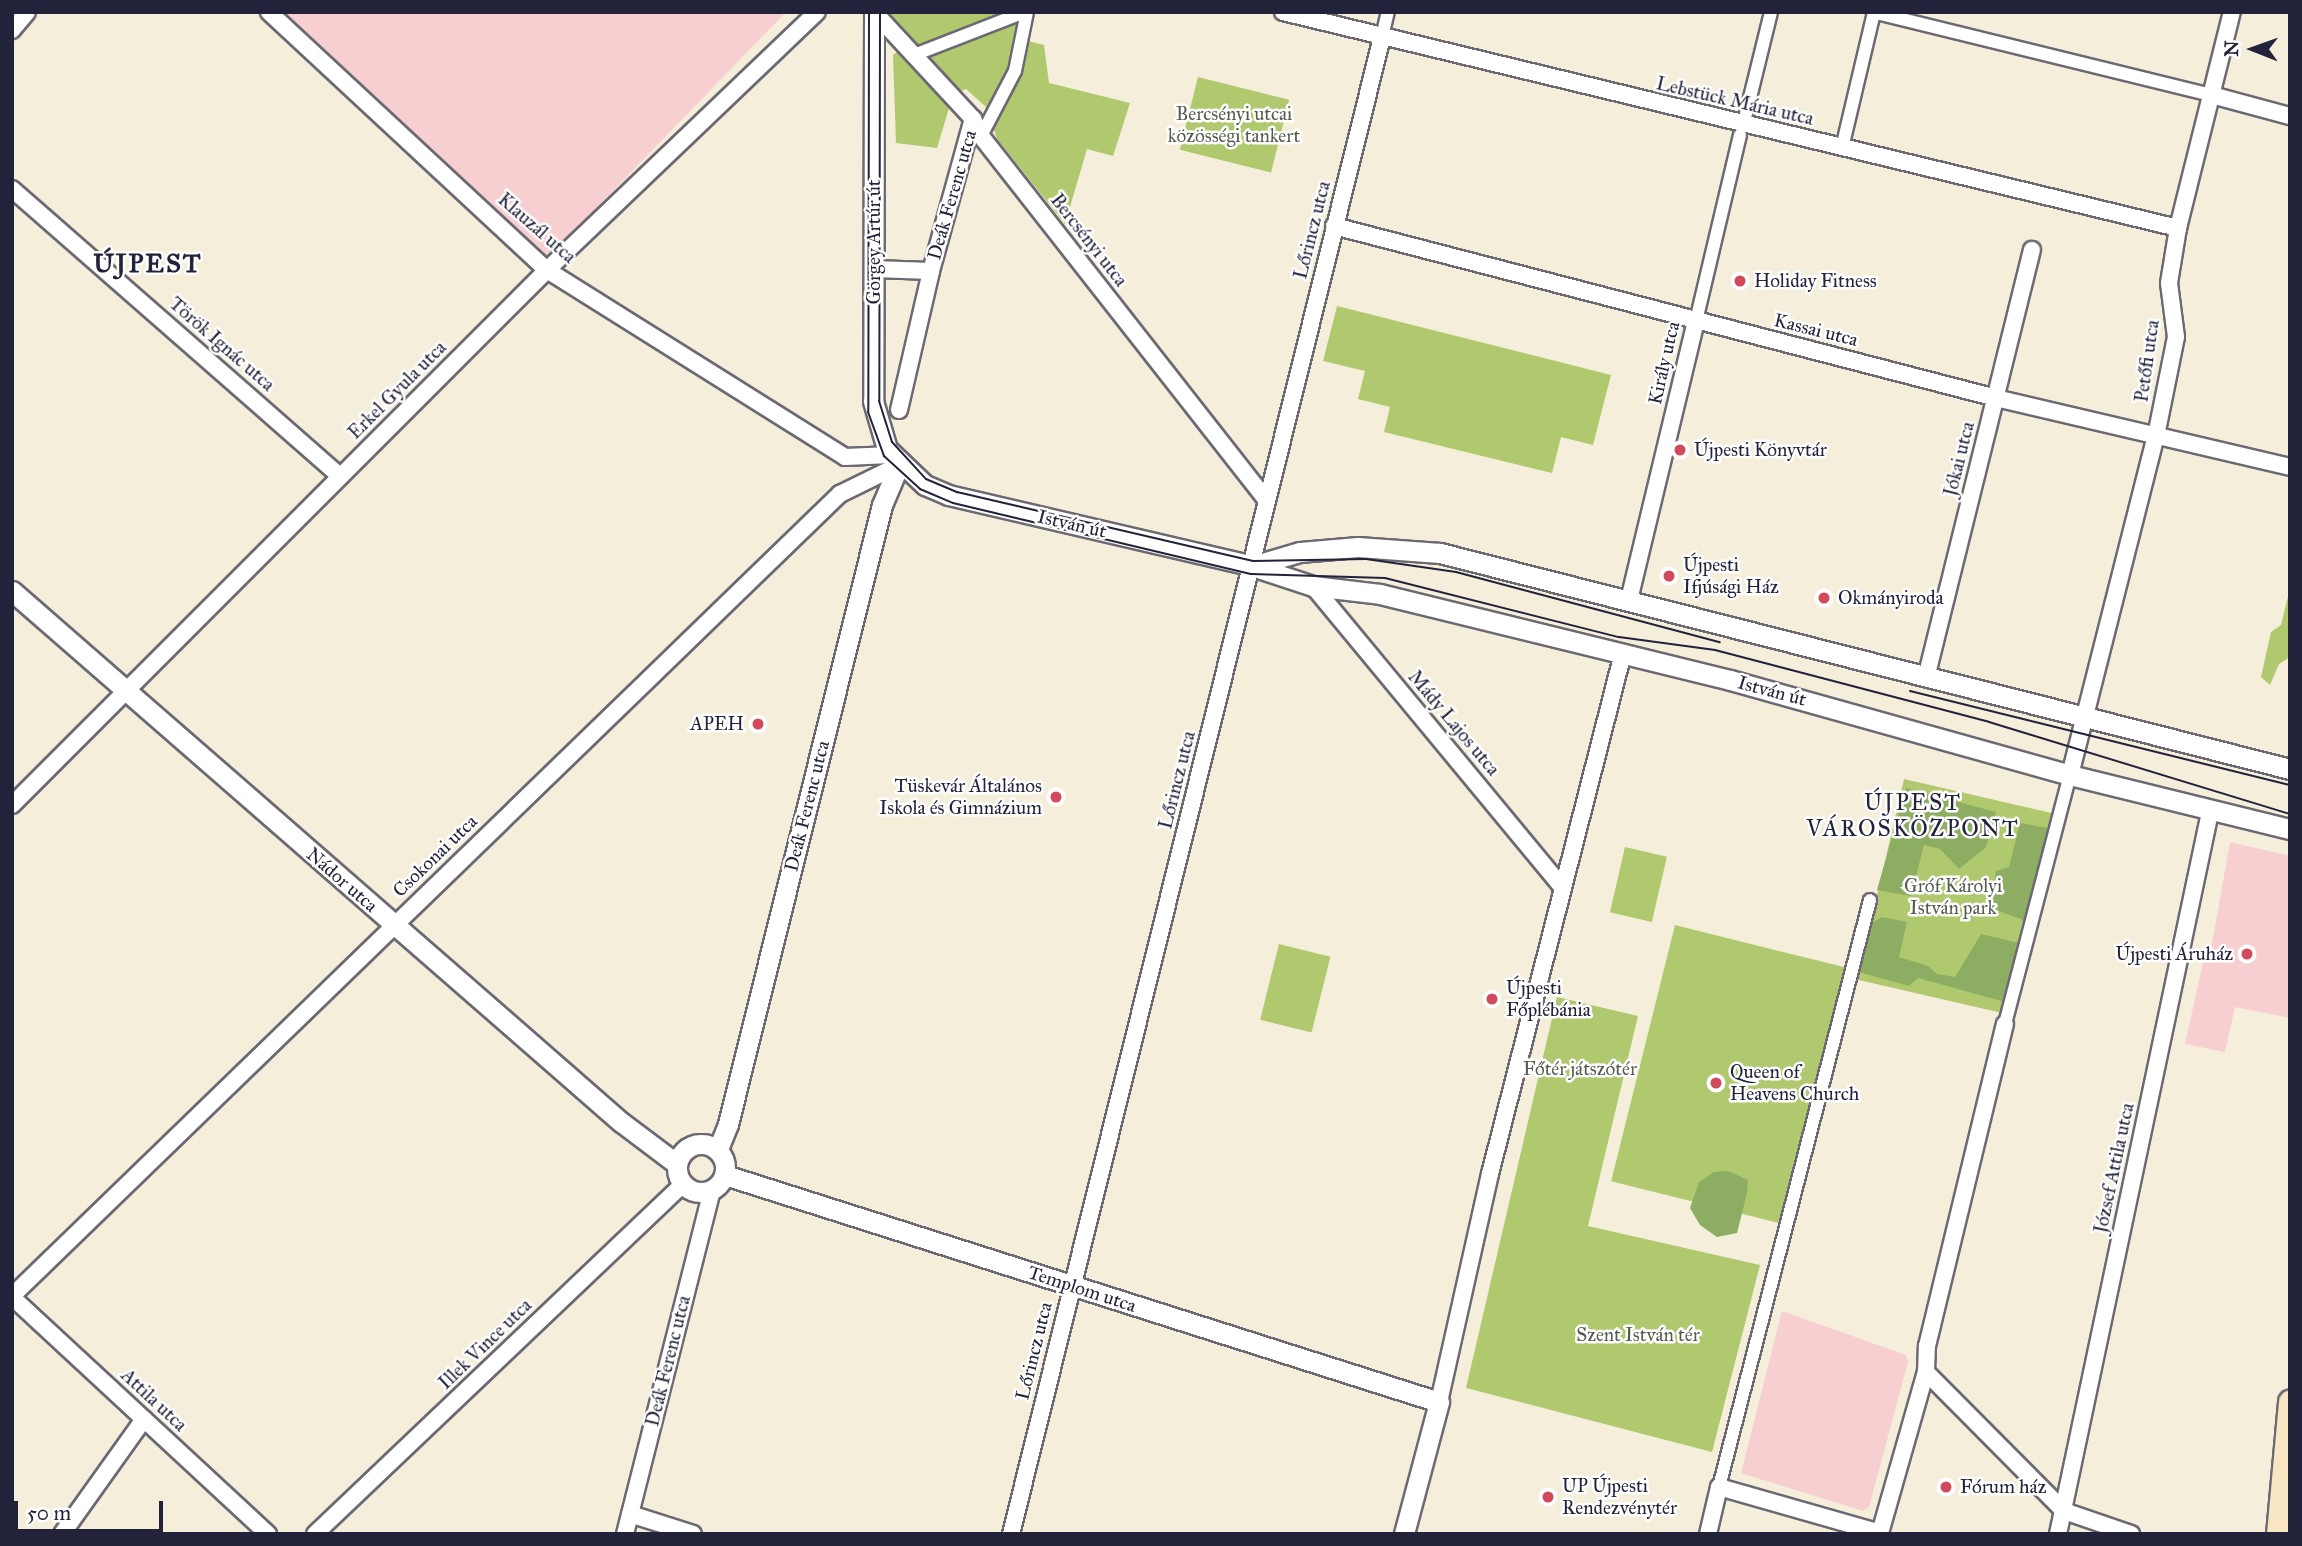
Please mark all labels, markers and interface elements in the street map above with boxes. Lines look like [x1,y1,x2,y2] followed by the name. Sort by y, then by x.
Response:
[2218,14,2288,84] north arrow
[2220,40,2243,57] text: N
[1654,72,1816,130] street label: Lebstück Mária utca
[1168,103,1300,147] park label: Bercsényi utcai közösségi tankert
[923,127,981,263] street label: Deák Ferenc utca
[863,179,885,305] street label: Görgey Artúr út
[1289,179,1335,281] street label: Lőrincz utca
[493,188,581,268] street label: Klauzál utca
[1046,189,1132,291] street label: Bercsényi utca
[94,248,202,280] district label: ÚJPEST
[1754,270,1877,292] place label: Holiday Fitness
[1732,273,1748,289] marker: Holiday Fitness
[165,292,279,396] street label: Török Ignác utca
[1772,309,1860,351] street label: Kassai utca
[2130,318,2164,404] street label: Petőfi utca
[1643,319,1685,407] street label: Király utca
[343,336,451,444] street label: Erkel Gyula utca
[1939,419,1979,499] street label: Jókai utca
[1694,439,1827,461] place label: Újpesti Könyvtár
[1672,442,1688,458] marker: Újpesti Könyvtár
[1035,505,1109,543] street label: István út
[1683,554,1779,598] place label: Újpesti Ifjúsági Ház
[1661,568,1677,584] marker: Újpesti Ifjúsági Ház
[1838,587,1944,609] place label: Okmányiroda
[1816,590,1832,606] marker: Okmányiroda
[1403,666,1505,780] street label: Mády Lajos utca
[1735,671,1809,711] street label: István út
[690,713,744,735] place label: APEH
[750,716,766,732] marker: APEH
[1154,729,1200,831] street label: Lőrincz utca
[780,738,834,874] street label: Deák Ferenc utca
[879,775,1042,819] place label: Tüskevár Általános Iskola és Gimnázium
[1808,788,2018,842] district label: ÚJPEST VÁROSKÖZPONT
[1048,789,1064,805] marker: Tüskevár Általános Iskola és Gimnázium
[388,810,482,902] street label: Csokonai utca
[302,843,382,917] street label: Nádor utca
[1904,875,2002,919] park label: Gróf Károlyi István park
[2115,943,2233,965] place label: Újpesti Áruház
[2239,946,2255,962] marker: Újpesti Áruház
[1506,977,1591,1021] place label: Újpesti Főplébánia
[1484,991,1500,1007] marker: Újpesti Főplébánia
[1523,1058,1637,1080] park label: Főtér játszótér
[1730,1061,1859,1105] place label: Queen of Heavens Church
[1708,1075,1724,1091] marker: Queen of Heavens Church
[2089,1101,2139,1235] street label: József Attila utca
[1025,1261,1139,1317] street label: Templom utca
[641,1293,695,1429] street label: Deák Ferenc utca
[434,1294,536,1394] street label: Illek Vince utca
[1011,1300,1057,1402] street label: Lőrincz utca
[1576,1324,1700,1346] park label: Szent István tér
[116,1364,192,1436] street label: Attila utca
[1562,1475,1677,1519] place label: UP Újpesti Rendezvénytér
[1960,1476,2046,1498] place label: Fórum ház
[1938,1479,1954,1495] marker: Fórum ház
[18,1486,166,1530] scale bar
[1540,1489,1556,1505] marker: UP Újpesti Rendezvénytér
[27,1500,71,1526] text: 50 m

